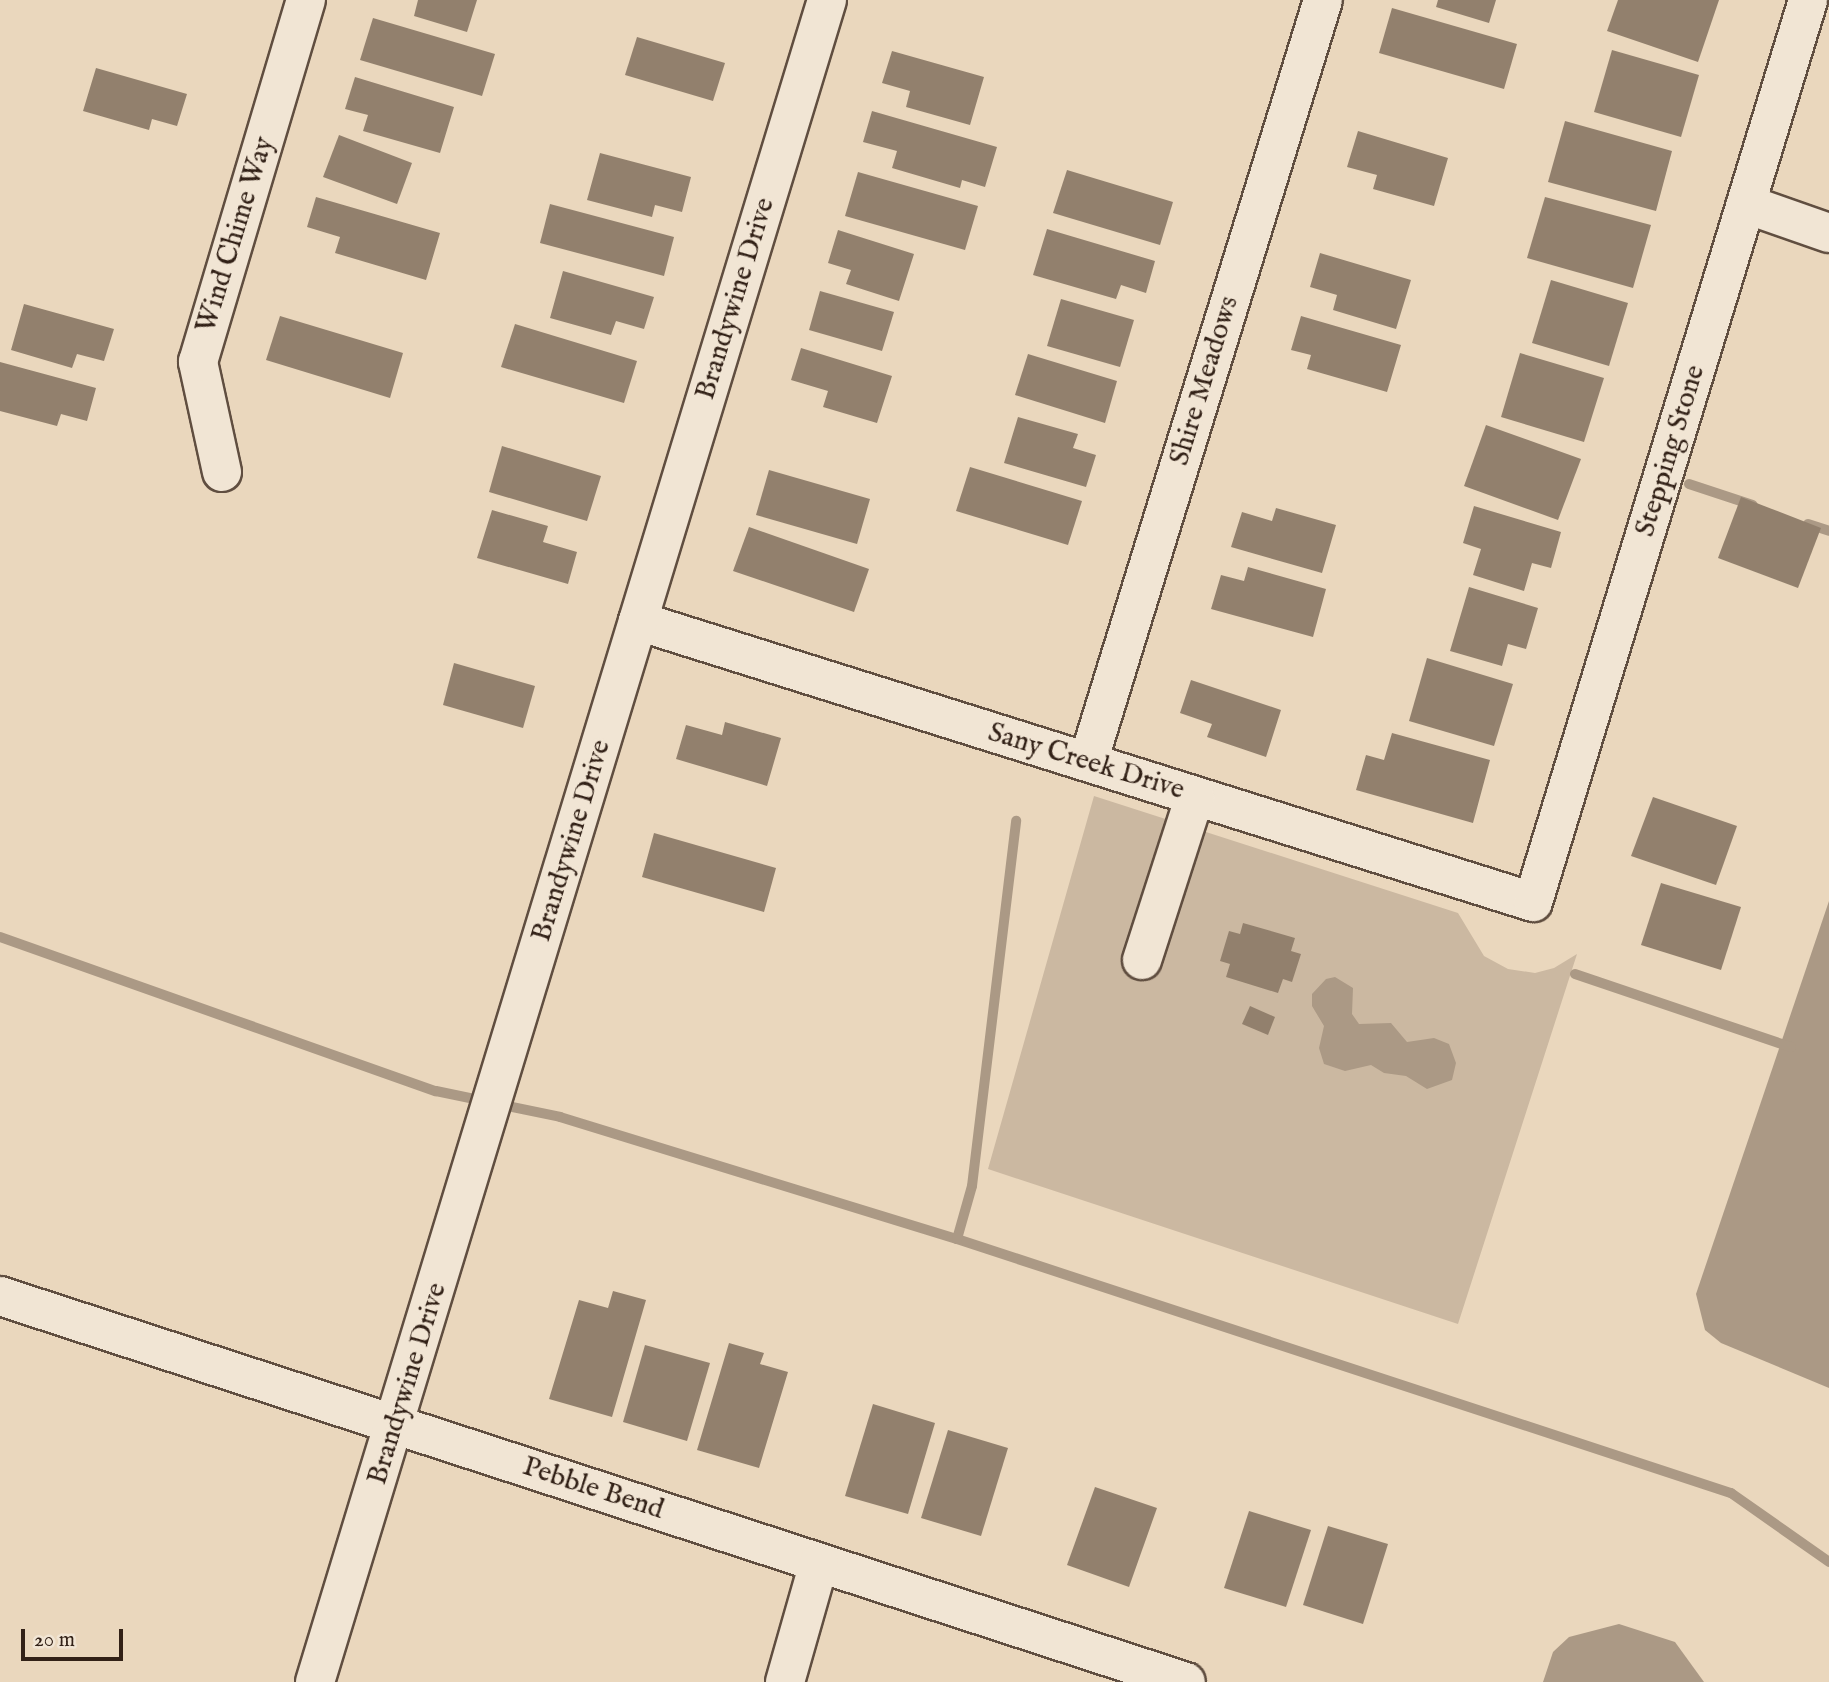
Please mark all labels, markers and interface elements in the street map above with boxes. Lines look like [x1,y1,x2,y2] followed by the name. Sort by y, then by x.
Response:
[190,133,282,337] street label: Wind Chime Way
[689,194,783,404] street label: Brandywine Drive
[1163,292,1247,470] street label: Shire Meadows
[1629,361,1713,541] street label: Stepping Stone
[984,716,1188,808] street label: Sany Creek Drive
[525,736,619,946] street label: Brandywine Drive
[361,1279,455,1489] street label: Brandywine Drive
[518,1450,668,1528] street label: Pebble Bend
[24,1616,126,1660] scale bar
[34,1627,75,1654] text: 20 m

